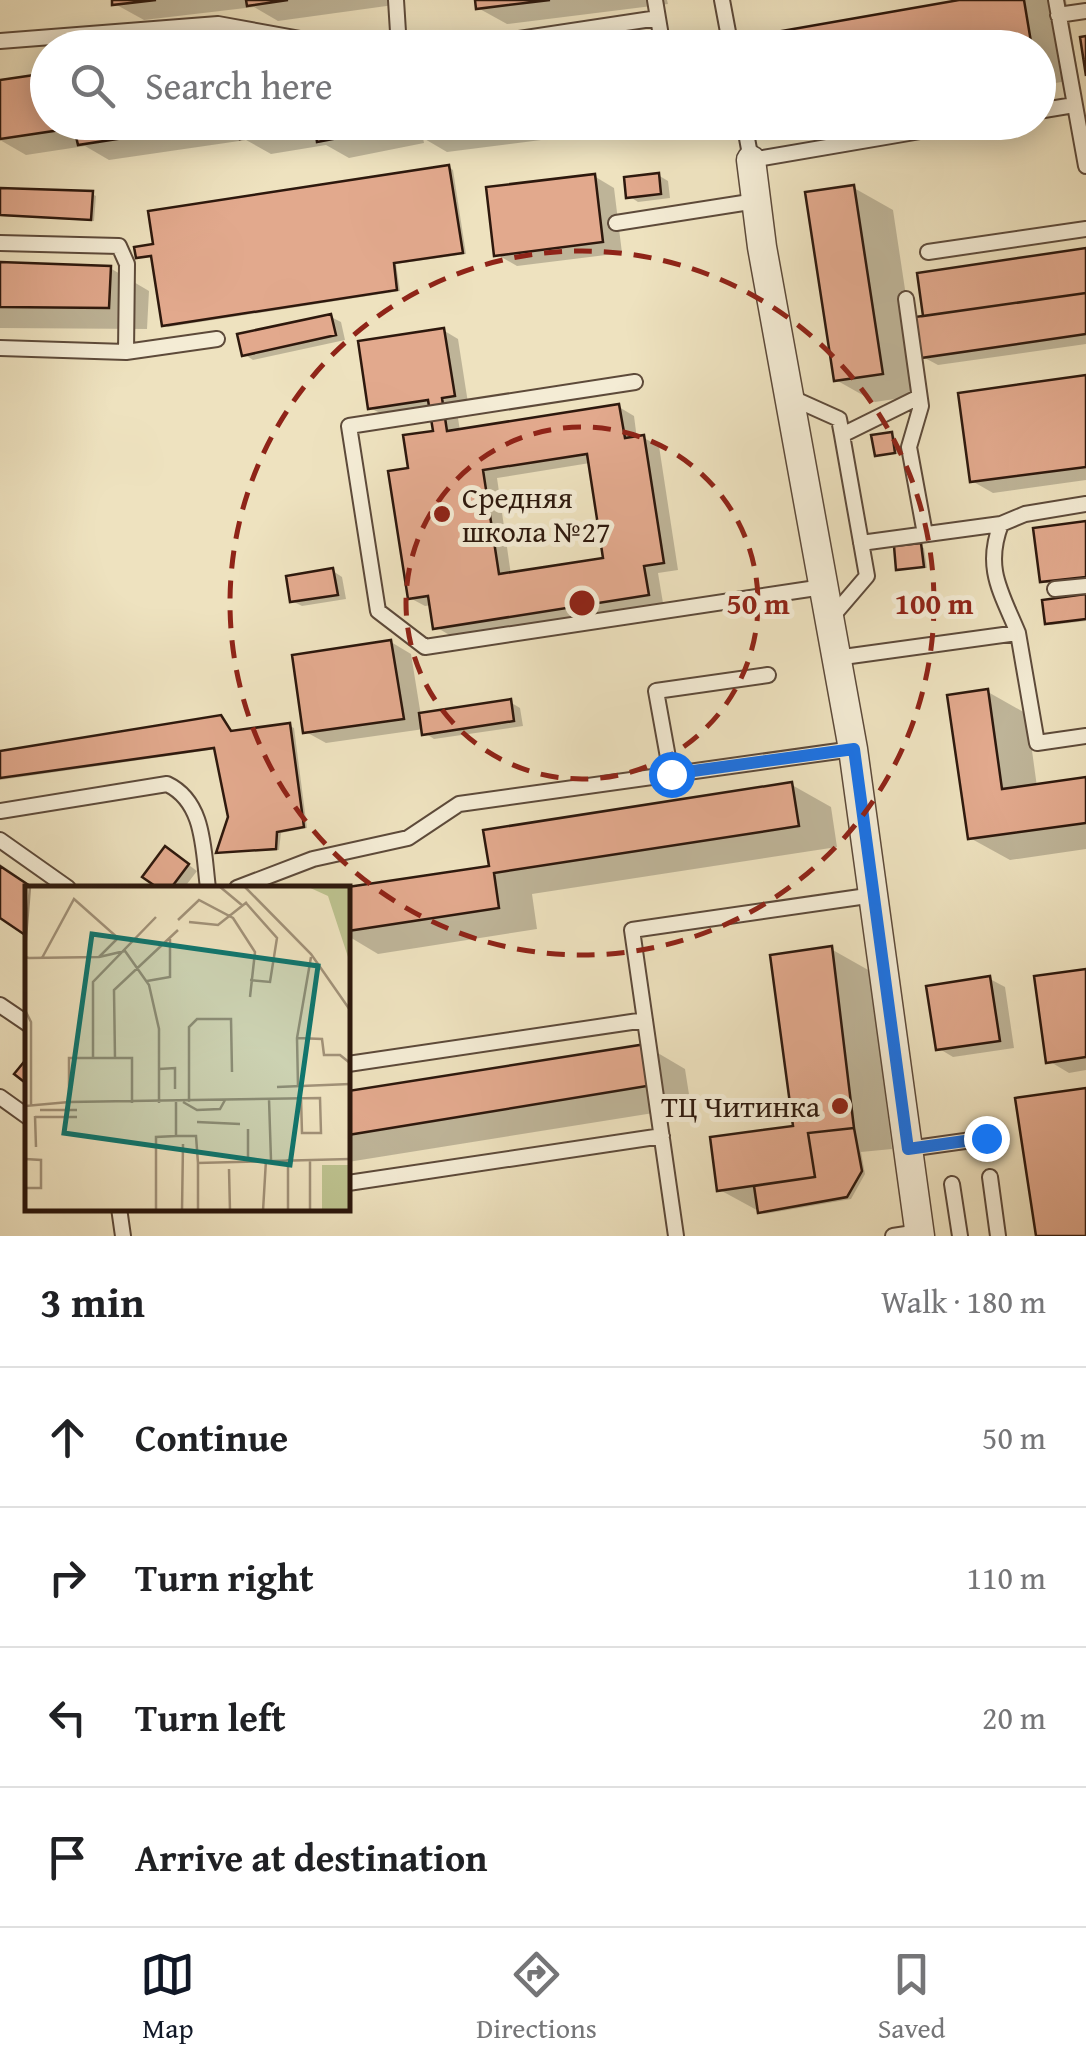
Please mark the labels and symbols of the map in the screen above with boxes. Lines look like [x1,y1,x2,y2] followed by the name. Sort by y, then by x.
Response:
[462,475,610,553] place label: Средняя школа №27
[431,503,453,525] marker: Средняя школа №27
[726,581,790,625] text: 50 m
[895,581,974,625] text: 100 m
[564,585,600,621] centre of rings
[649,752,695,798] route start
[25,886,350,1211] inset map
[661,1084,821,1128] place label: ТЦ Читинка
[829,1095,851,1117] marker: ТЦ Читинка
[964,1116,1010,1162] route end

